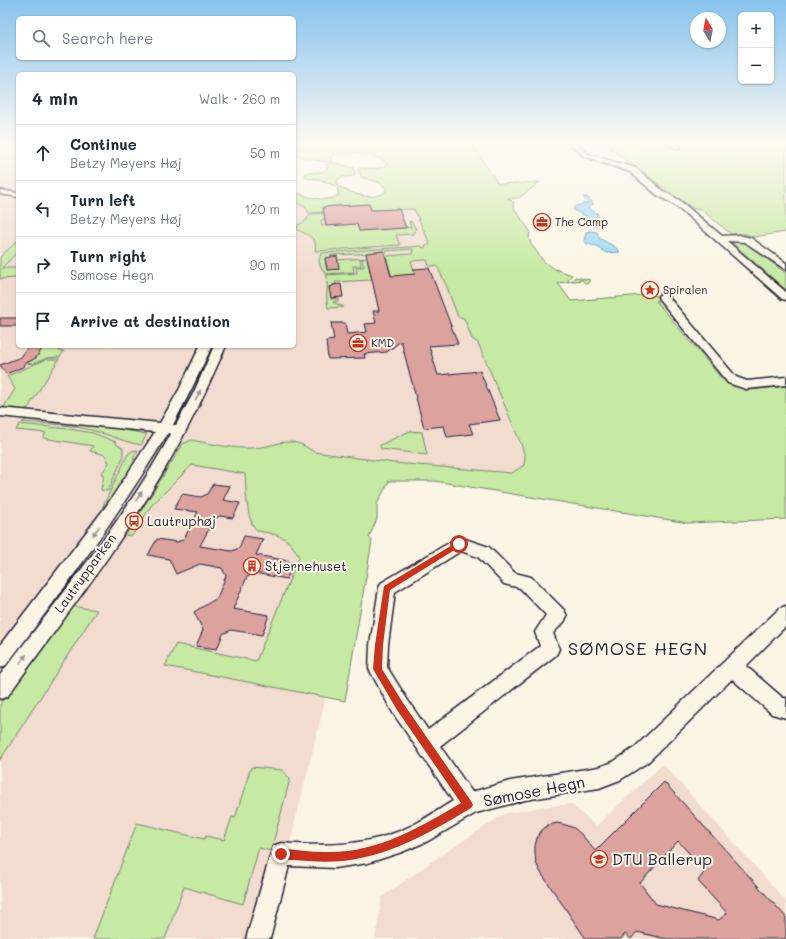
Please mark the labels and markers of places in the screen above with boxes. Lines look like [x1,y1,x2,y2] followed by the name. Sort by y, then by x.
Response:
[532,212,552,232] office icon: The Camp
[555,214,608,229] place label: The Camp
[640,280,660,300] place icon: Spiralen
[663,282,707,297] place label: Spiralen
[348,333,368,353] office icon: KMD
[371,335,394,350] place label: KMD
[124,511,144,531] bus stop icon: Lautruphøj
[147,512,216,529] place label: Lautruphøj
[242,556,262,576] building icon: Stjernehuset
[265,557,347,574] place label: Stjernehuset
[612,848,712,869] place label: DTU Ballerup
[589,849,609,869] school or university icon: DTU Ballerup

